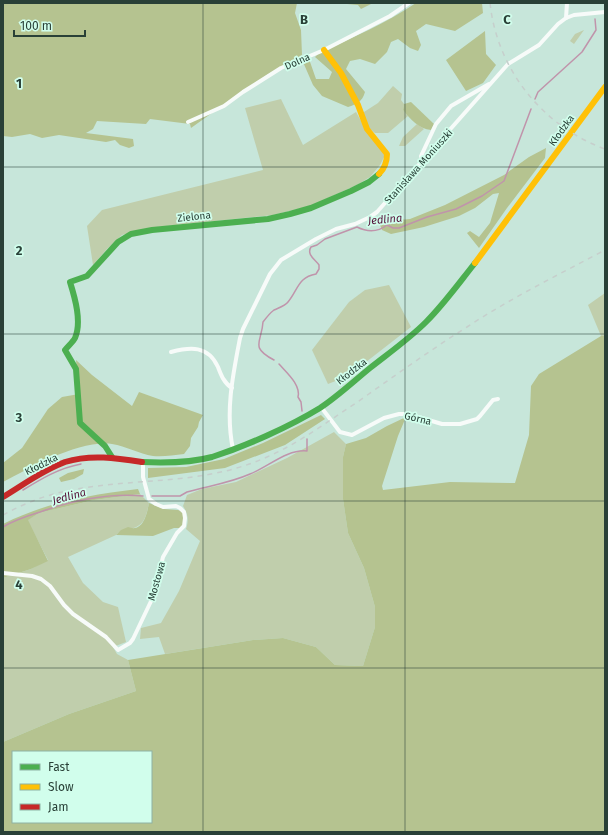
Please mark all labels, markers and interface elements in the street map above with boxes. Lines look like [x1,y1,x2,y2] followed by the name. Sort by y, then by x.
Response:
[14,12,85,38] scale bar
[300,12,308,27] text: B
[503,12,511,27] text: C
[20,19,52,33] text: 100 m
[283,51,312,73] street label: Dolna
[16,76,22,91] text: 1
[547,113,577,148] street label: Kłodzka
[382,127,456,206] street label: Stanisława Moniuszki
[177,209,211,225] street label: Zielona
[366,212,403,228] water label: Jedlina
[16,243,23,258] text: 2
[334,356,369,387] street label: Kłodzka
[15,410,23,425] text: 3
[403,410,432,428] street label: Górna
[23,452,60,478] street label: Kłodzka
[50,486,87,507] water label: Jedlina
[146,560,168,602] street label: Mostowa
[15,577,23,592] text: 4
[12,751,152,823] legend
[48,760,70,774] text: Fast
[48,780,74,794] text: Slow
[48,800,68,814] text: Jam

